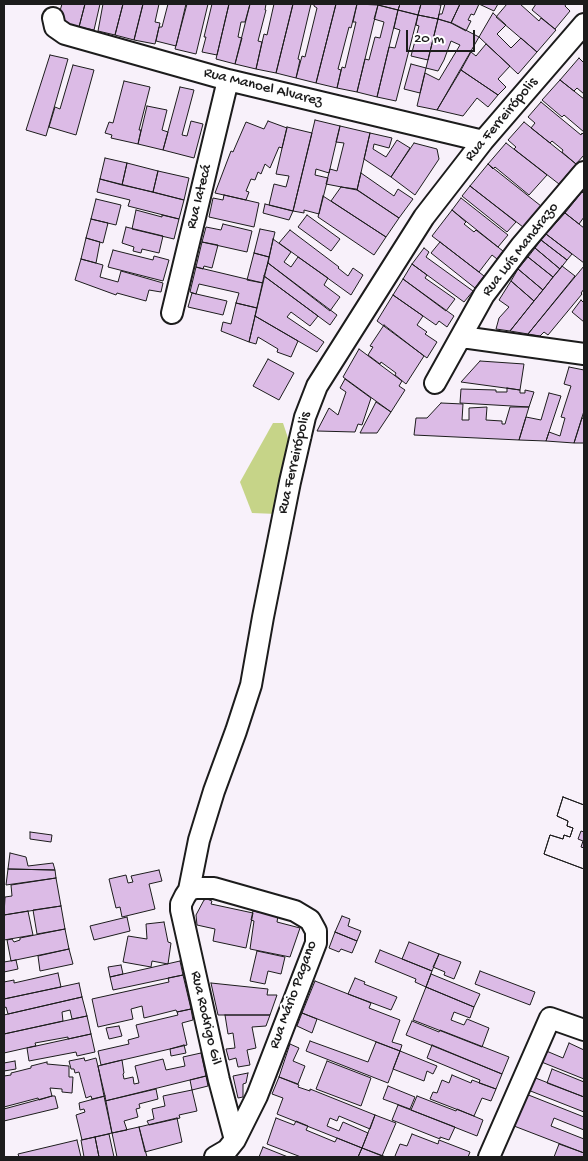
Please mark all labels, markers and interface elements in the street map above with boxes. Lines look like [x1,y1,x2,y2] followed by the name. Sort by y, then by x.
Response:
[408,20,477,52] scale bar
[414,30,444,48] text: 20 m
[202,65,324,111] street label: Rua Manoel Alvarez
[462,74,542,166] street label: Rua Ferreirópolis
[183,163,217,231] street label: Rua Iatecá
[479,199,563,301] street label: Rua Luís Mandrazo
[275,410,315,516] street label: Rua Ferreirópolis
[266,938,322,1052] street label: Rua Mário Pagano
[185,969,225,1067] street label: Rua Rodrigo Gil

